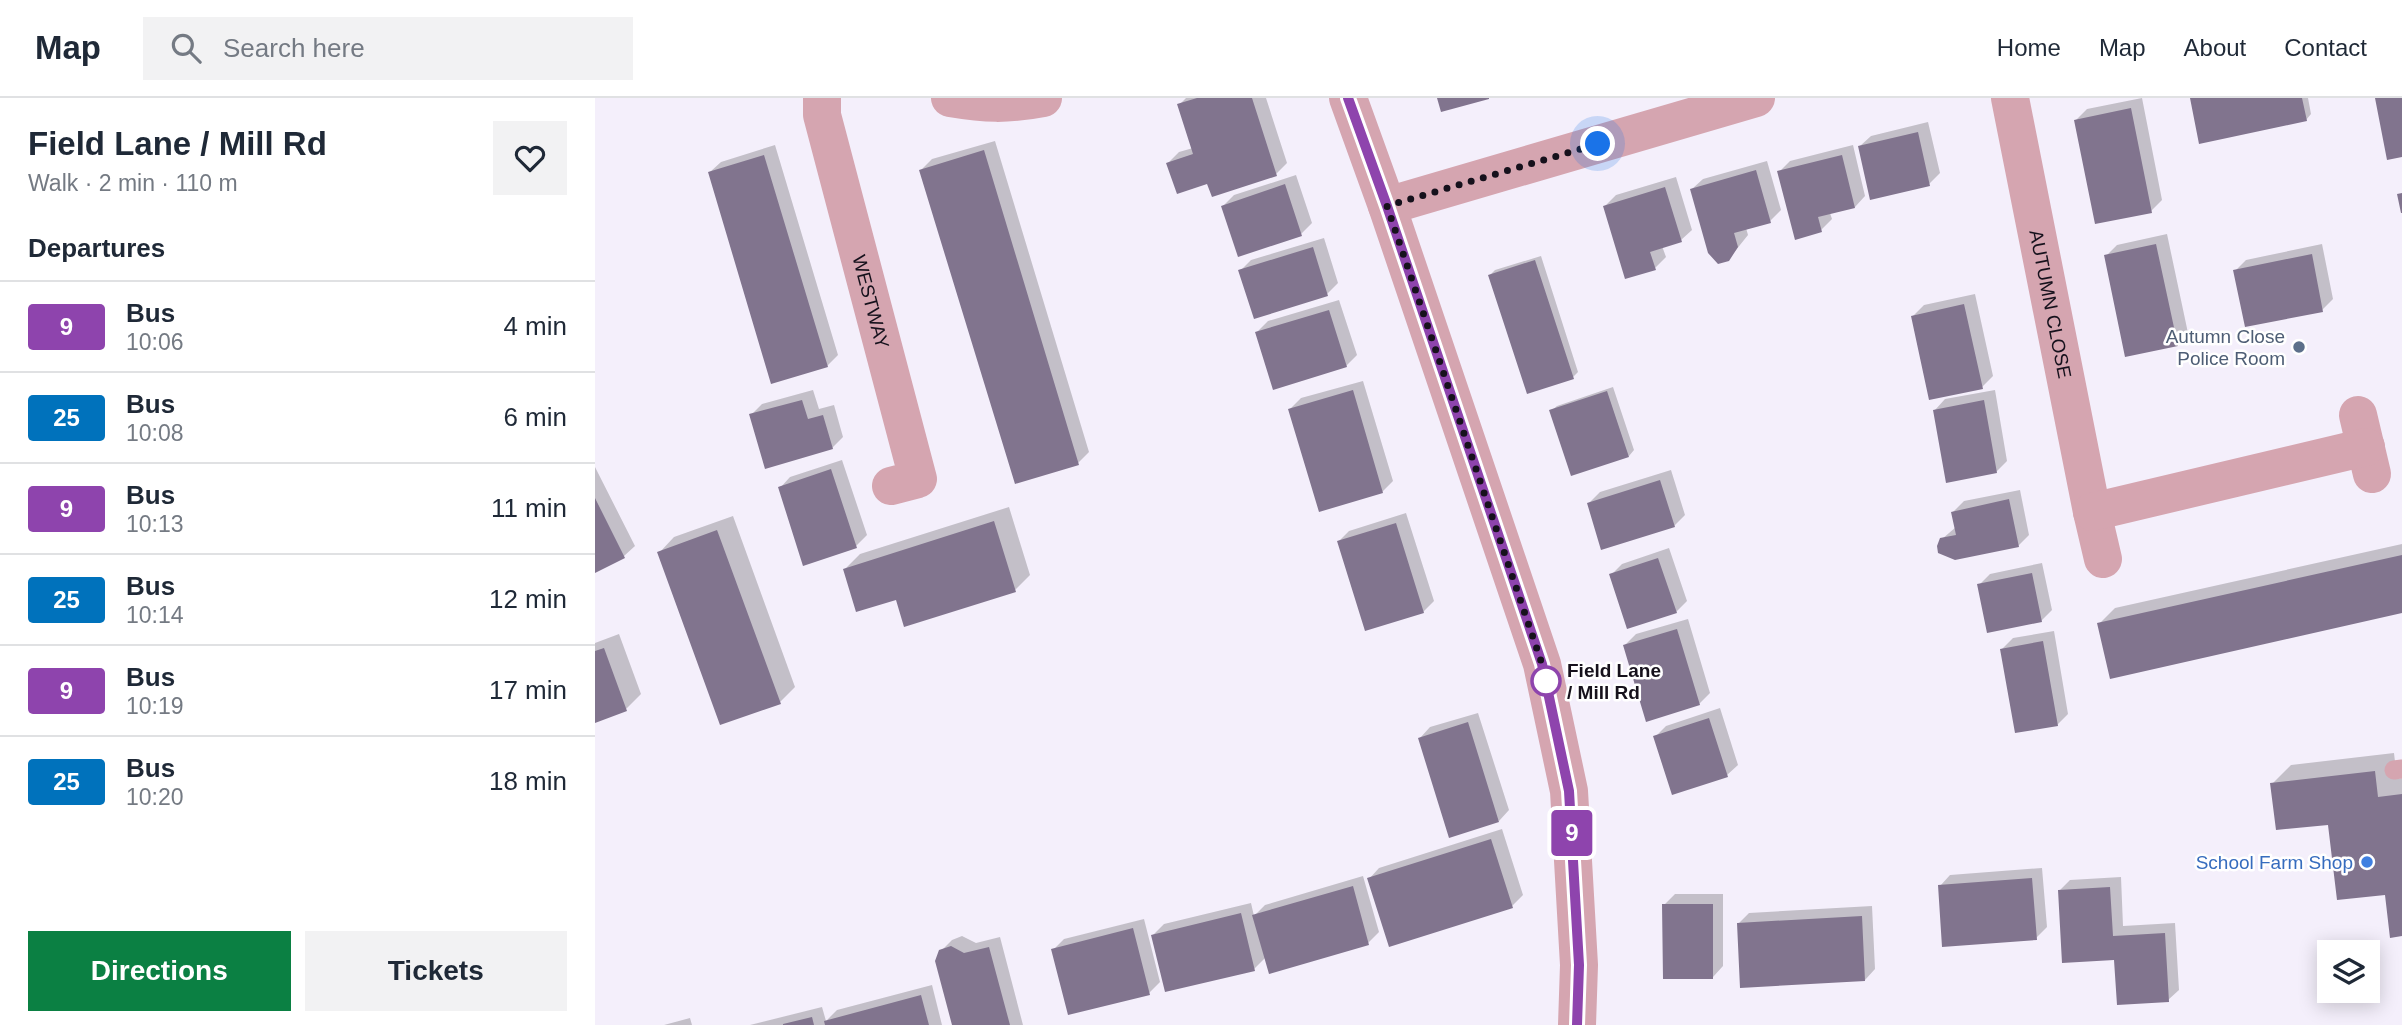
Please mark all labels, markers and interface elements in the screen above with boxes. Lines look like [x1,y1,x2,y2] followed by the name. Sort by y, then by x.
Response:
[143,17,633,80] search box
[35,29,101,66] text: Map
[167,29,205,67] icon: search
[223,33,365,63] text: Search here
[1997,34,2061,61] text: Home
[2099,34,2146,61] text: Map
[2184,34,2246,61] text: About
[2284,34,2367,61] text: Contact
[493,121,567,195] button: heart
[28,125,327,162] text: Field Lane / Mill Rd
[1580,126,1615,161] your location
[28,170,238,196] text: Walk · 2 min · 110 m
[2025,228,2075,380] street label: AUTUMN CLOSE
[28,233,165,263] text: Departures
[848,253,893,351] street label: WESTWAY
[126,298,175,328] text: Bus
[503,311,567,341] text: 4 min
[60,313,73,340] text: 9
[2166,326,2285,369] place label: Autumn Close Police Room
[126,329,184,355] text: 10:06
[2291,339,2307,355] marker: Autumn Close Police Room
[126,389,175,419] text: Bus
[503,402,567,432] text: 6 min
[53,404,80,431] text: 25
[126,420,184,446] text: 10:08
[126,480,175,510] text: Bus
[491,493,567,523] text: 11 min
[60,495,73,522] text: 9
[126,511,184,537] text: 10:13
[126,571,175,601] text: Bus
[489,584,567,614] text: 12 min
[53,586,80,613] text: 25
[126,602,184,628] text: 10:14
[1567,660,1661,703] place label: Field Lane / Mill Rd
[126,662,175,692] text: Bus
[1531,666,1561,696] marker: Field Lane / Mill Rd
[489,675,567,705] text: 17 min
[60,677,73,704] text: 9
[126,693,184,719] text: 10:19
[126,753,175,783] text: Bus
[489,766,567,796] text: 18 min
[53,768,80,795] text: 25
[126,784,184,810] text: 10:20
[1549,810,1595,856] line badge: 9
[1565,819,1579,846] text: 9
[2196,852,2353,873] place label: School Farm Shop
[2359,854,2375,870] marker: School Farm Shop
[28,931,291,1011] button: Directions
[305,931,567,1011] button: Tickets
[2317,940,2380,1003] map controls
[2317,940,2380,1003] button: layers

